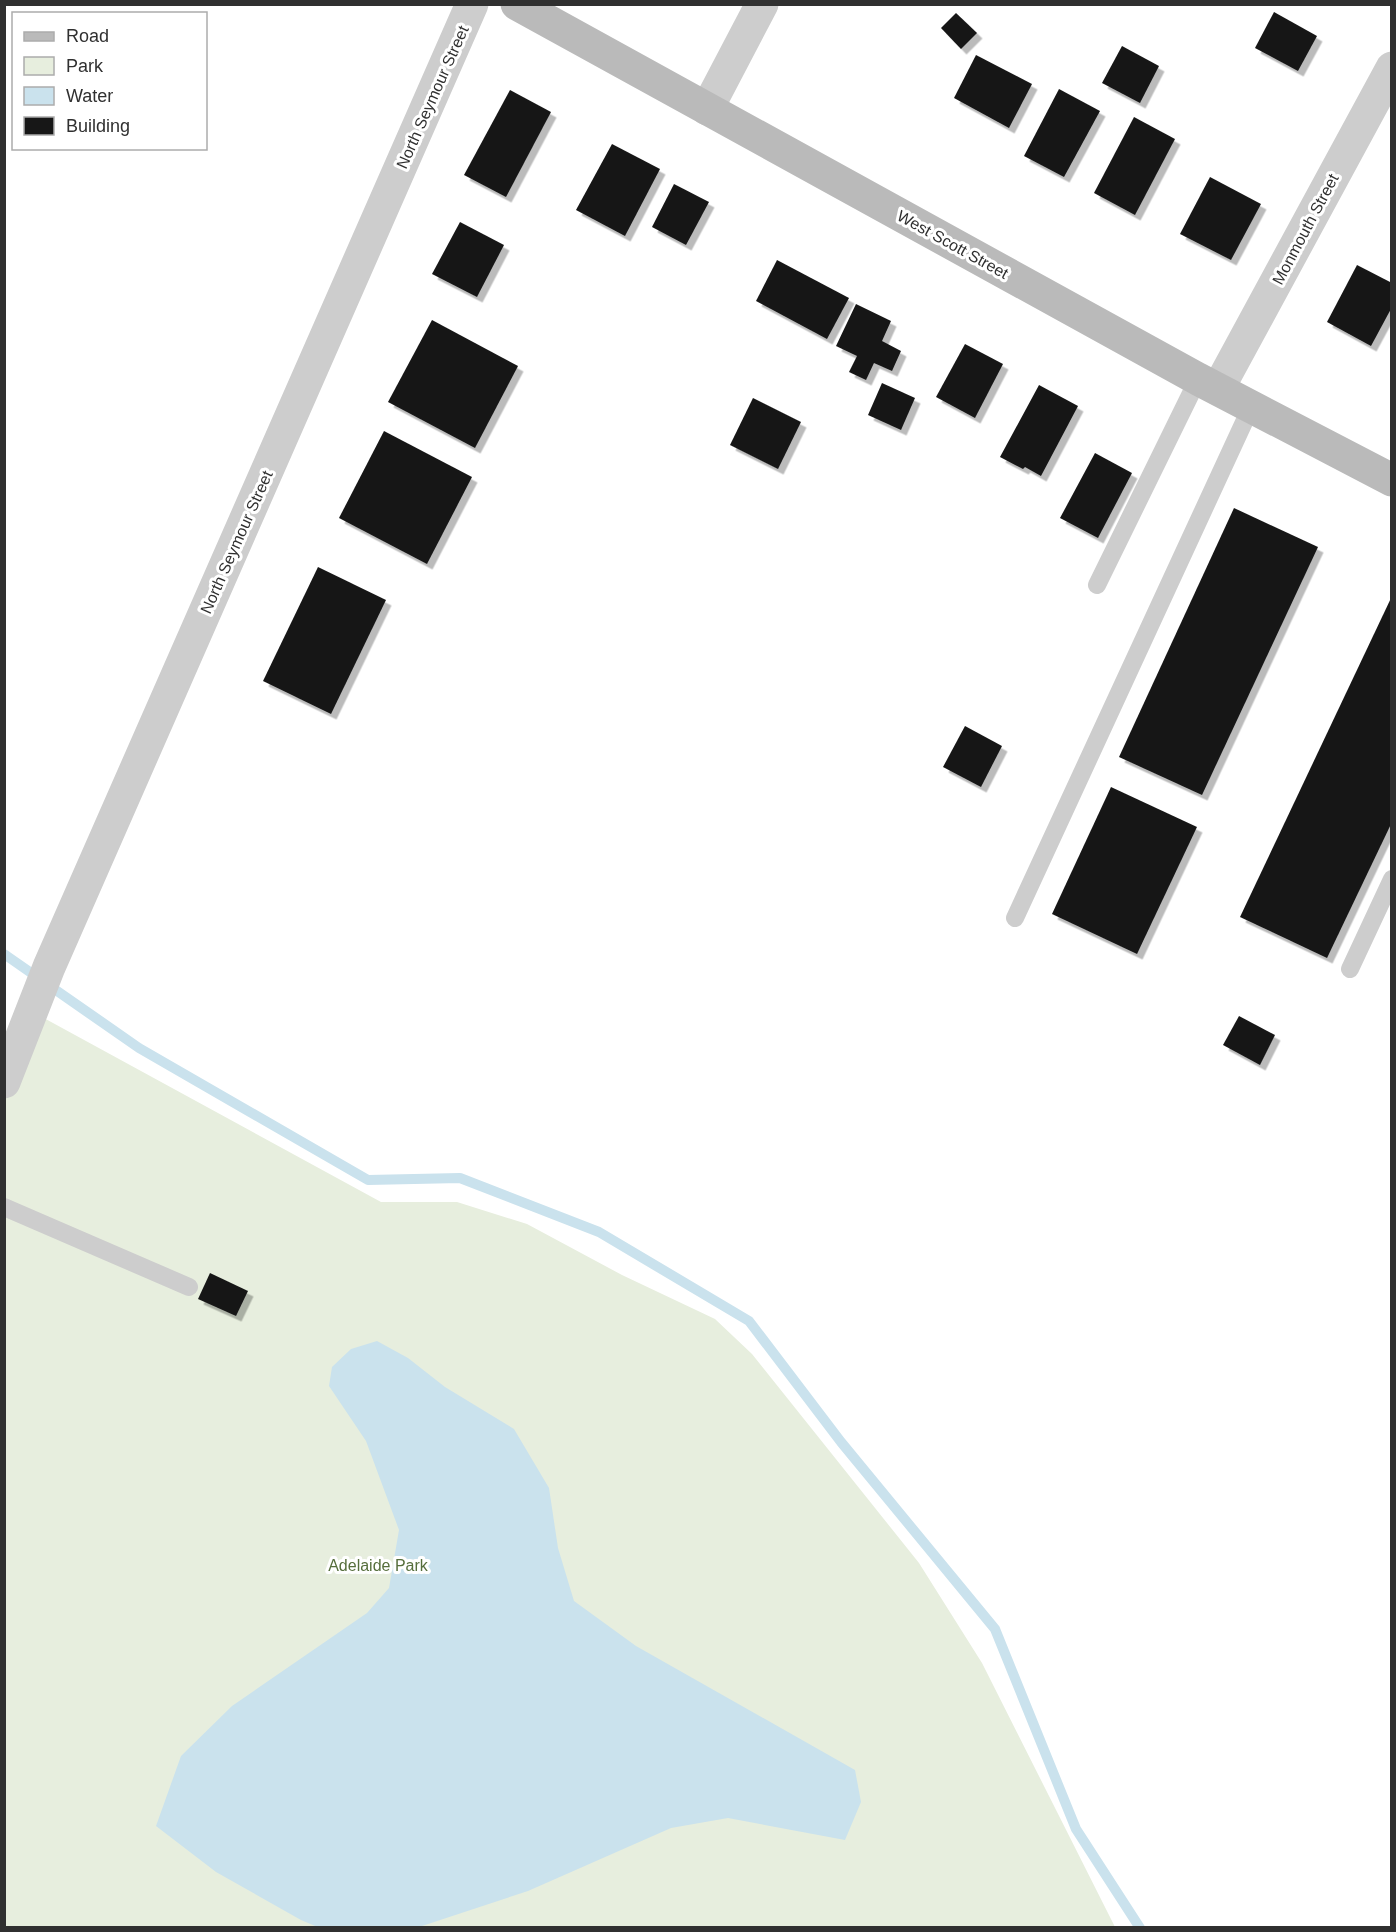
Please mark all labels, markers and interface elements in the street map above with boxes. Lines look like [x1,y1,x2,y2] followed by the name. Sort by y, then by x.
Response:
[12,12,207,150] legend
[393,23,472,171] street label: North Seymour Street
[66,26,109,46] text: Road
[66,56,104,76] text: Park
[66,86,113,106] text: Water
[66,116,130,136] text: Building
[1269,171,1342,287] street label: Monmouth Street
[894,207,1012,282] street label: West Scott Street
[197,468,276,616] street label: North Seymour Street
[328,1557,429,1574] park label: Adelaide Park

